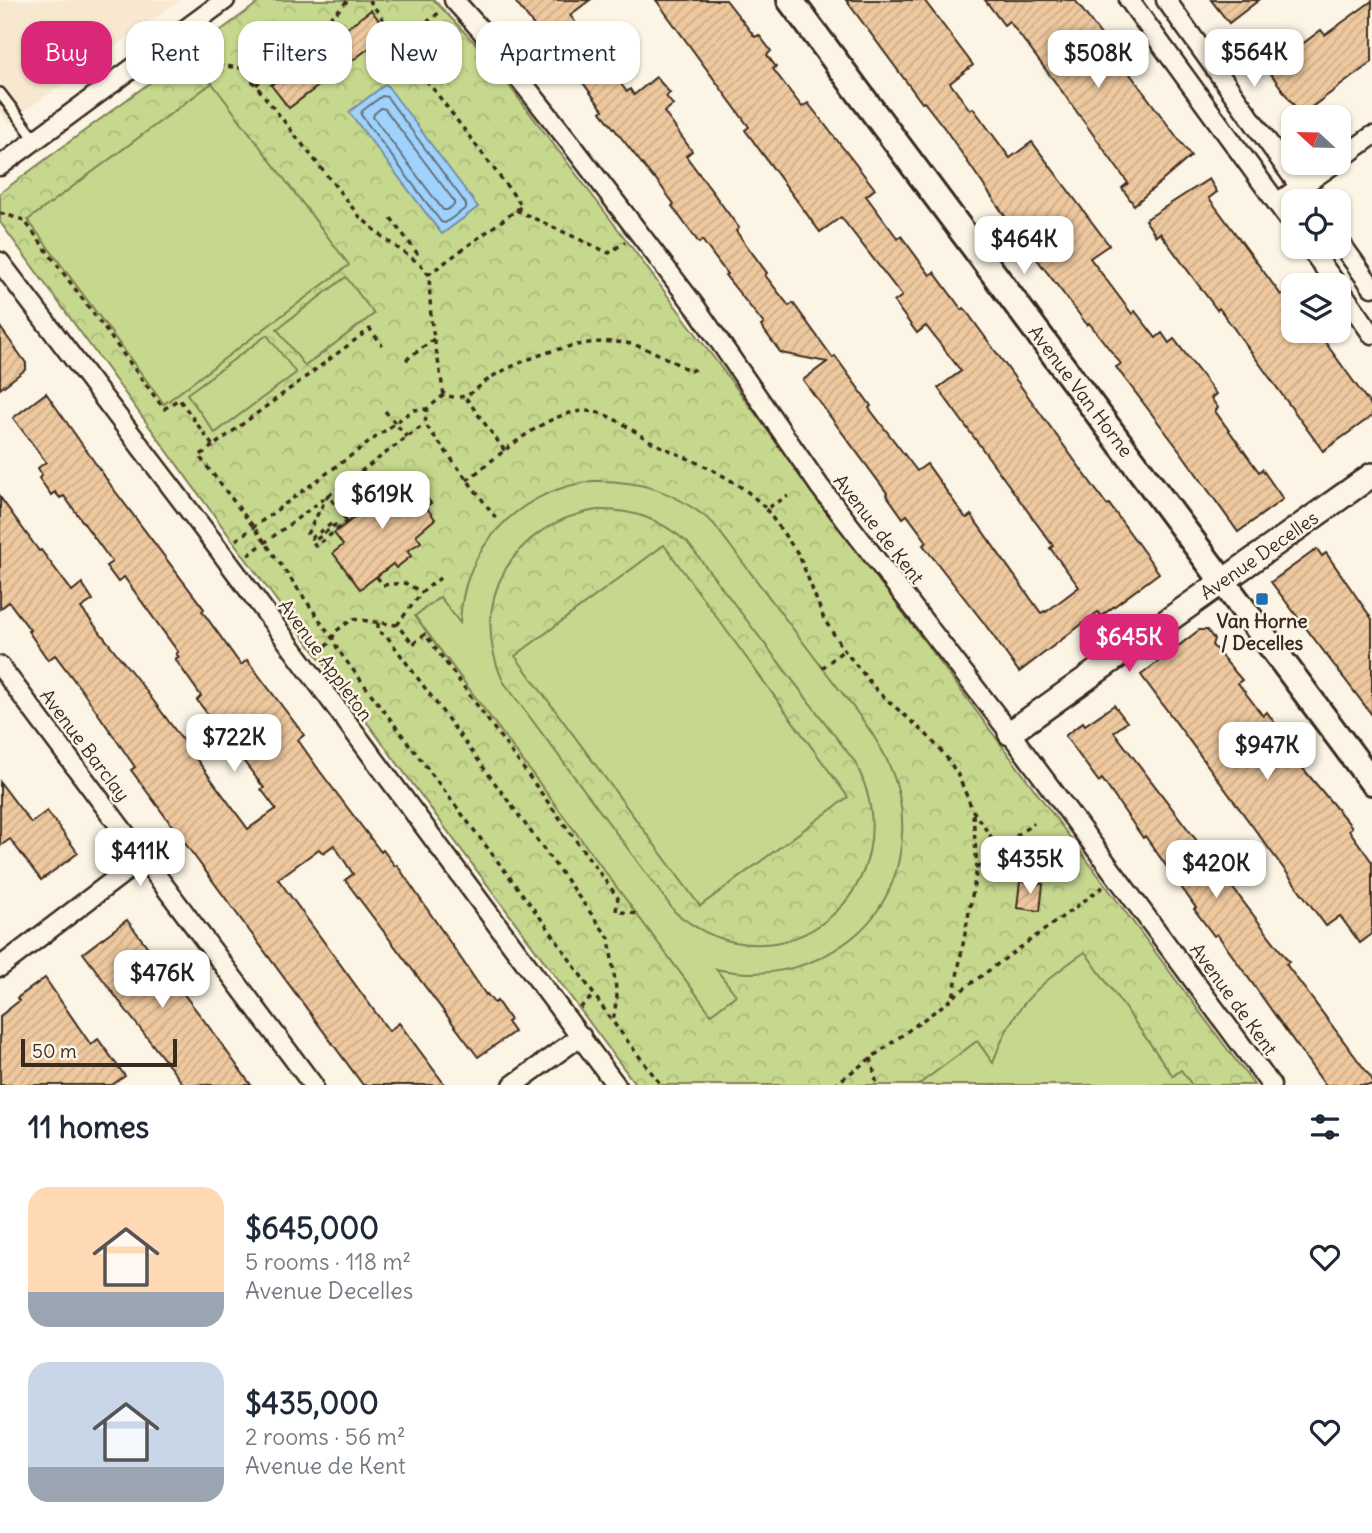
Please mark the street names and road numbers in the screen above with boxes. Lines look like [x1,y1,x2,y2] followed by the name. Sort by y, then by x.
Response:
[1024,320,1138,462] street label: Avenue Van Horne
[829,469,929,589] street label: Avenue de Kent
[1195,505,1323,605] street label: Avenue Decelles
[274,594,378,726] street label: Avenue Appleton
[35,684,135,806] street label: Avenue Barclay
[1185,938,1283,1060] street label: Avenue de Kent

